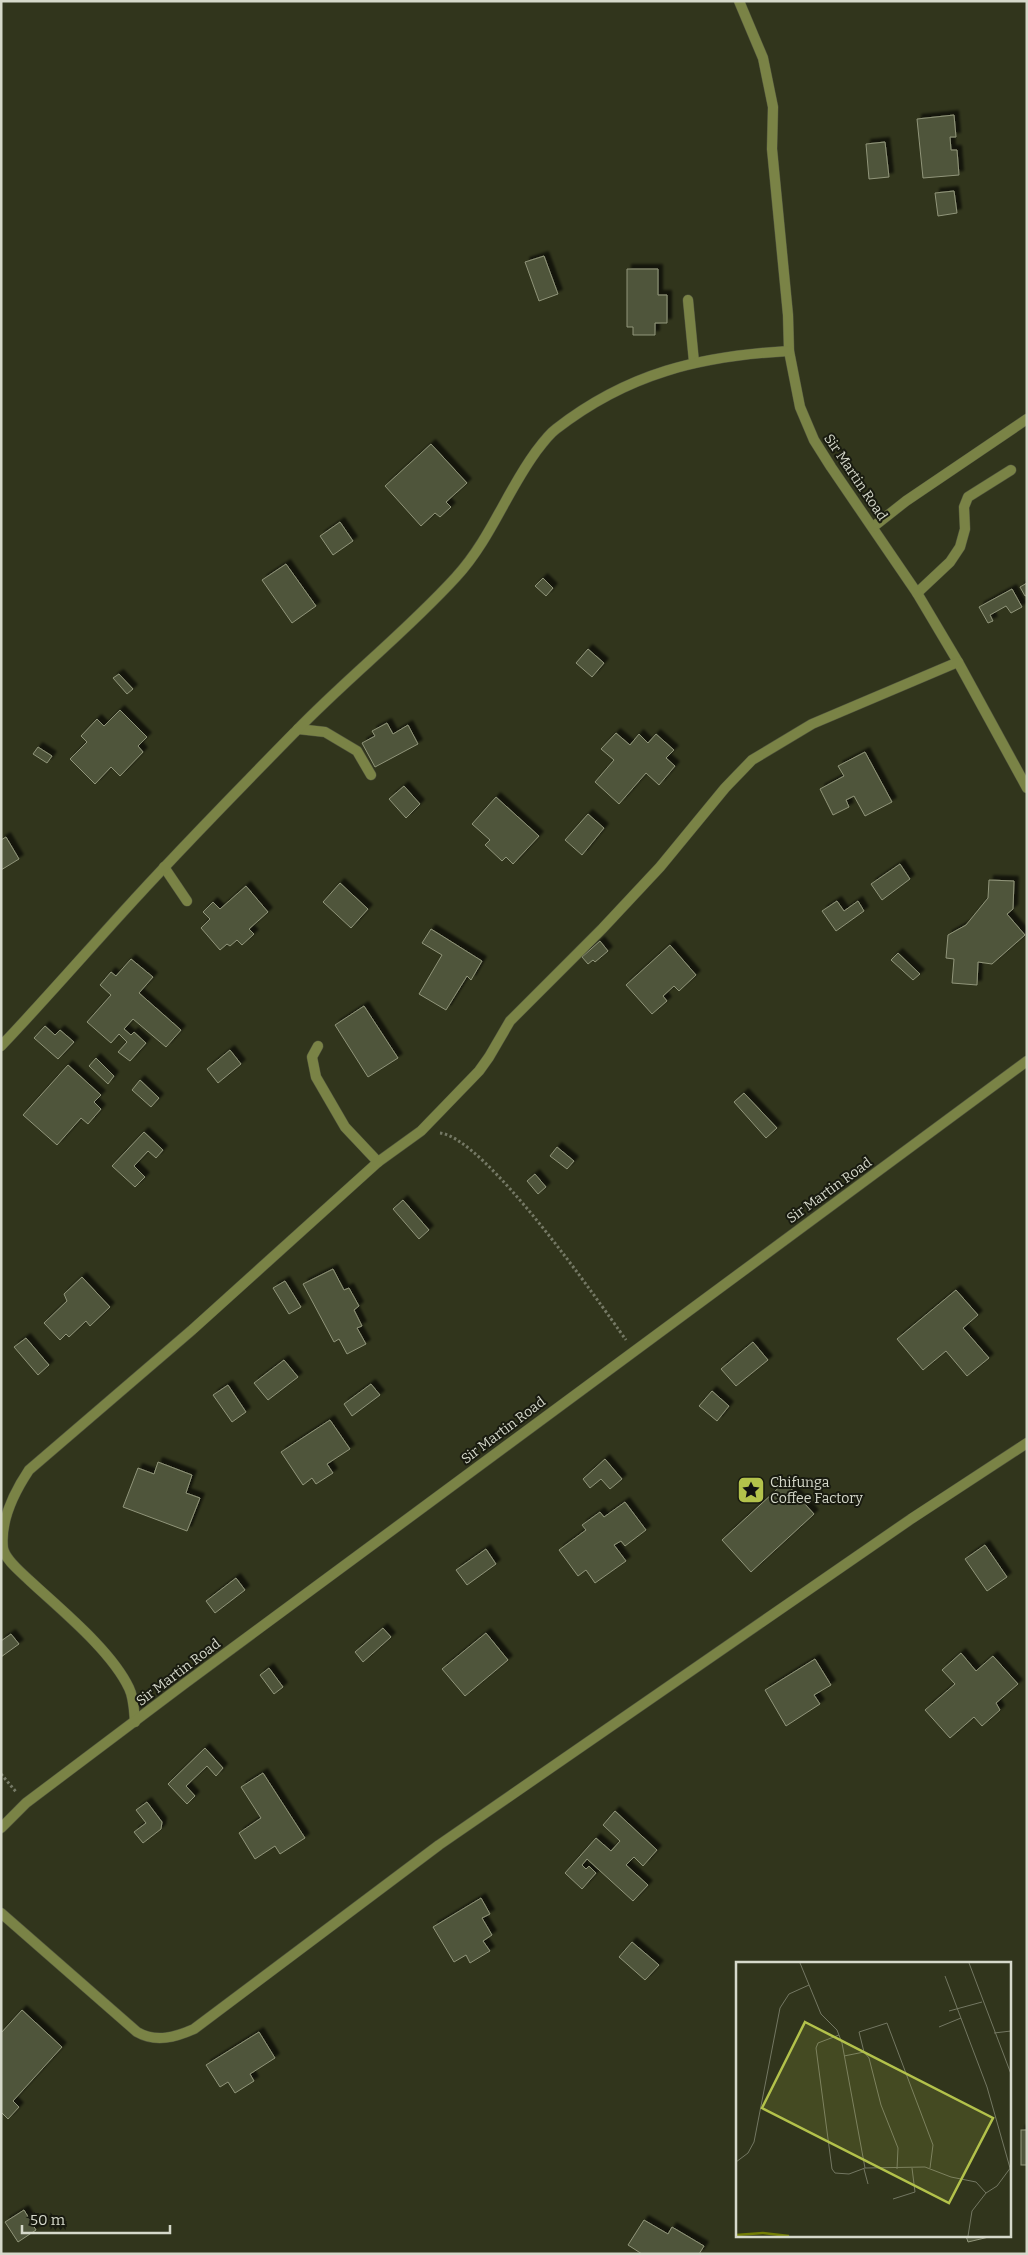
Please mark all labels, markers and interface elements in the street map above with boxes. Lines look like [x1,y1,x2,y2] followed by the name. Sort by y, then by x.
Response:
[820,431,891,524] street label: Sir Martin Road
[783,1154,875,1227] street label: Sir Martin Road
[458,1393,549,1468] street label: Sir Martin Road
[770,1474,864,1507] place label: Chifunga Coffee Factory
[736,1475,766,1505] place icon: Chifunga Coffee Factory
[133,1635,224,1710] street label: Sir Martin Road
[736,1962,1010,2238] inset map
[22,2202,170,2234] scale bar
[30,2211,66,2229] text: 50 m

